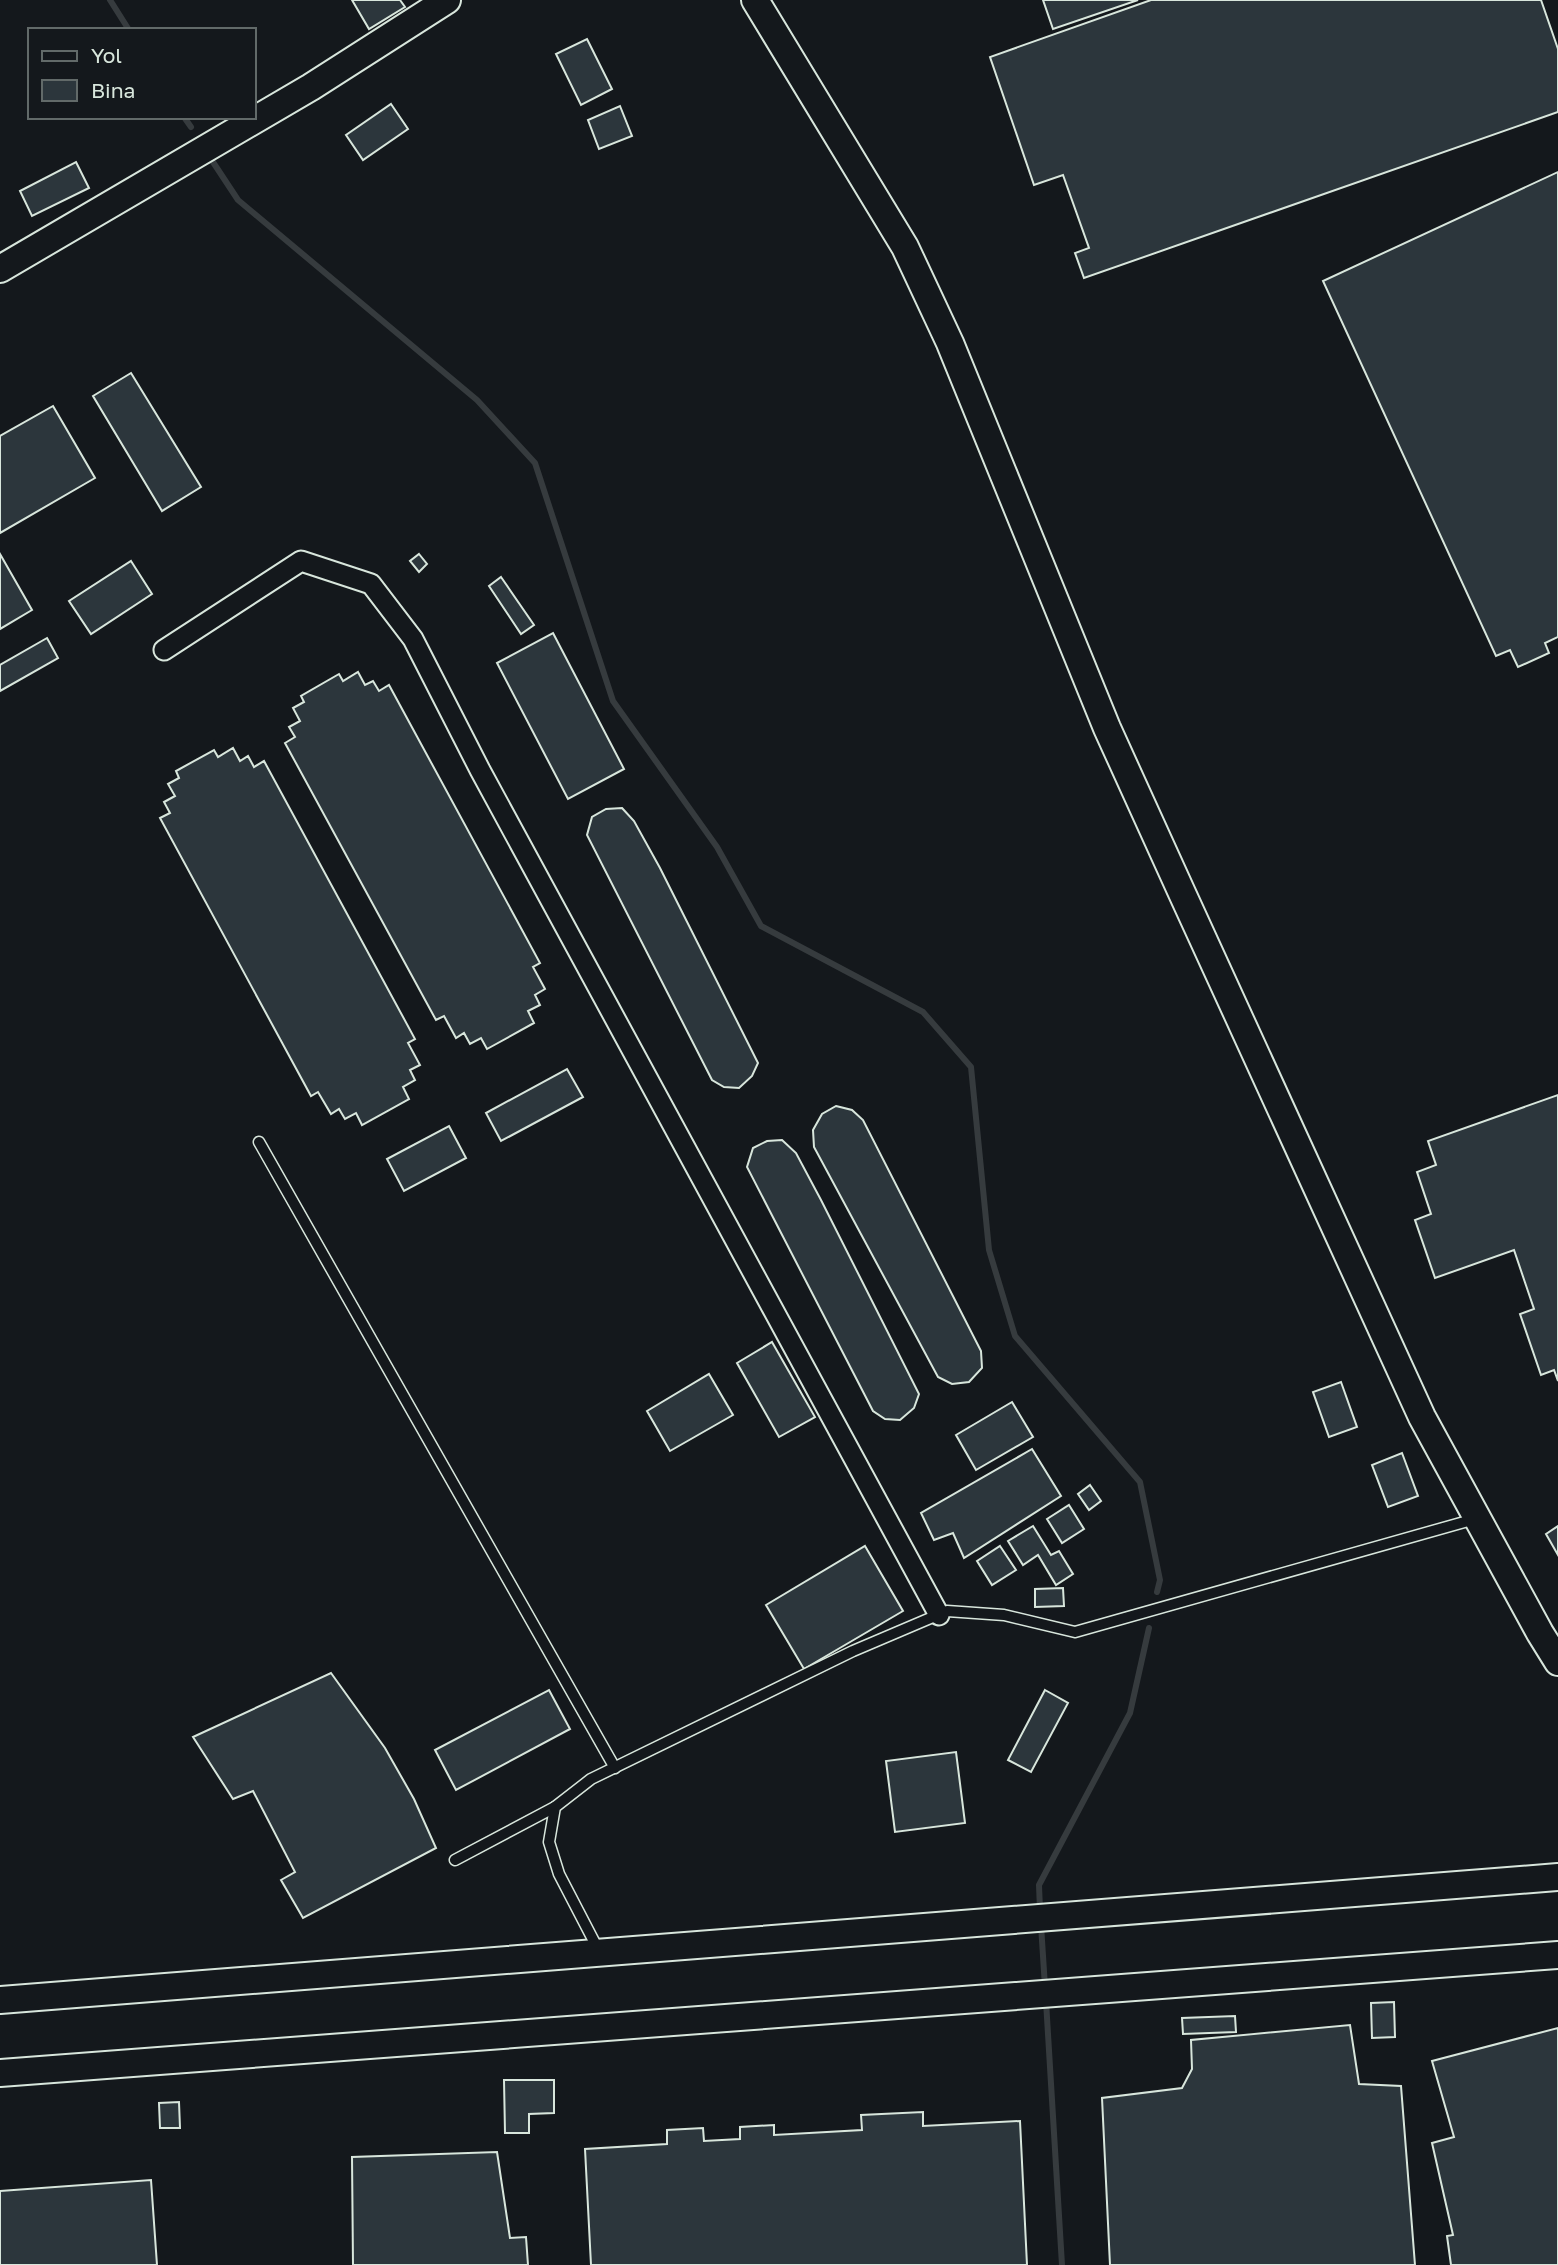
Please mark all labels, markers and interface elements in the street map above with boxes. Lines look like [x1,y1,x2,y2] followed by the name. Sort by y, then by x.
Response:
[28,28,256,119] legend
[91,42,122,68] text: Yol
[91,77,135,103] text: Bina

